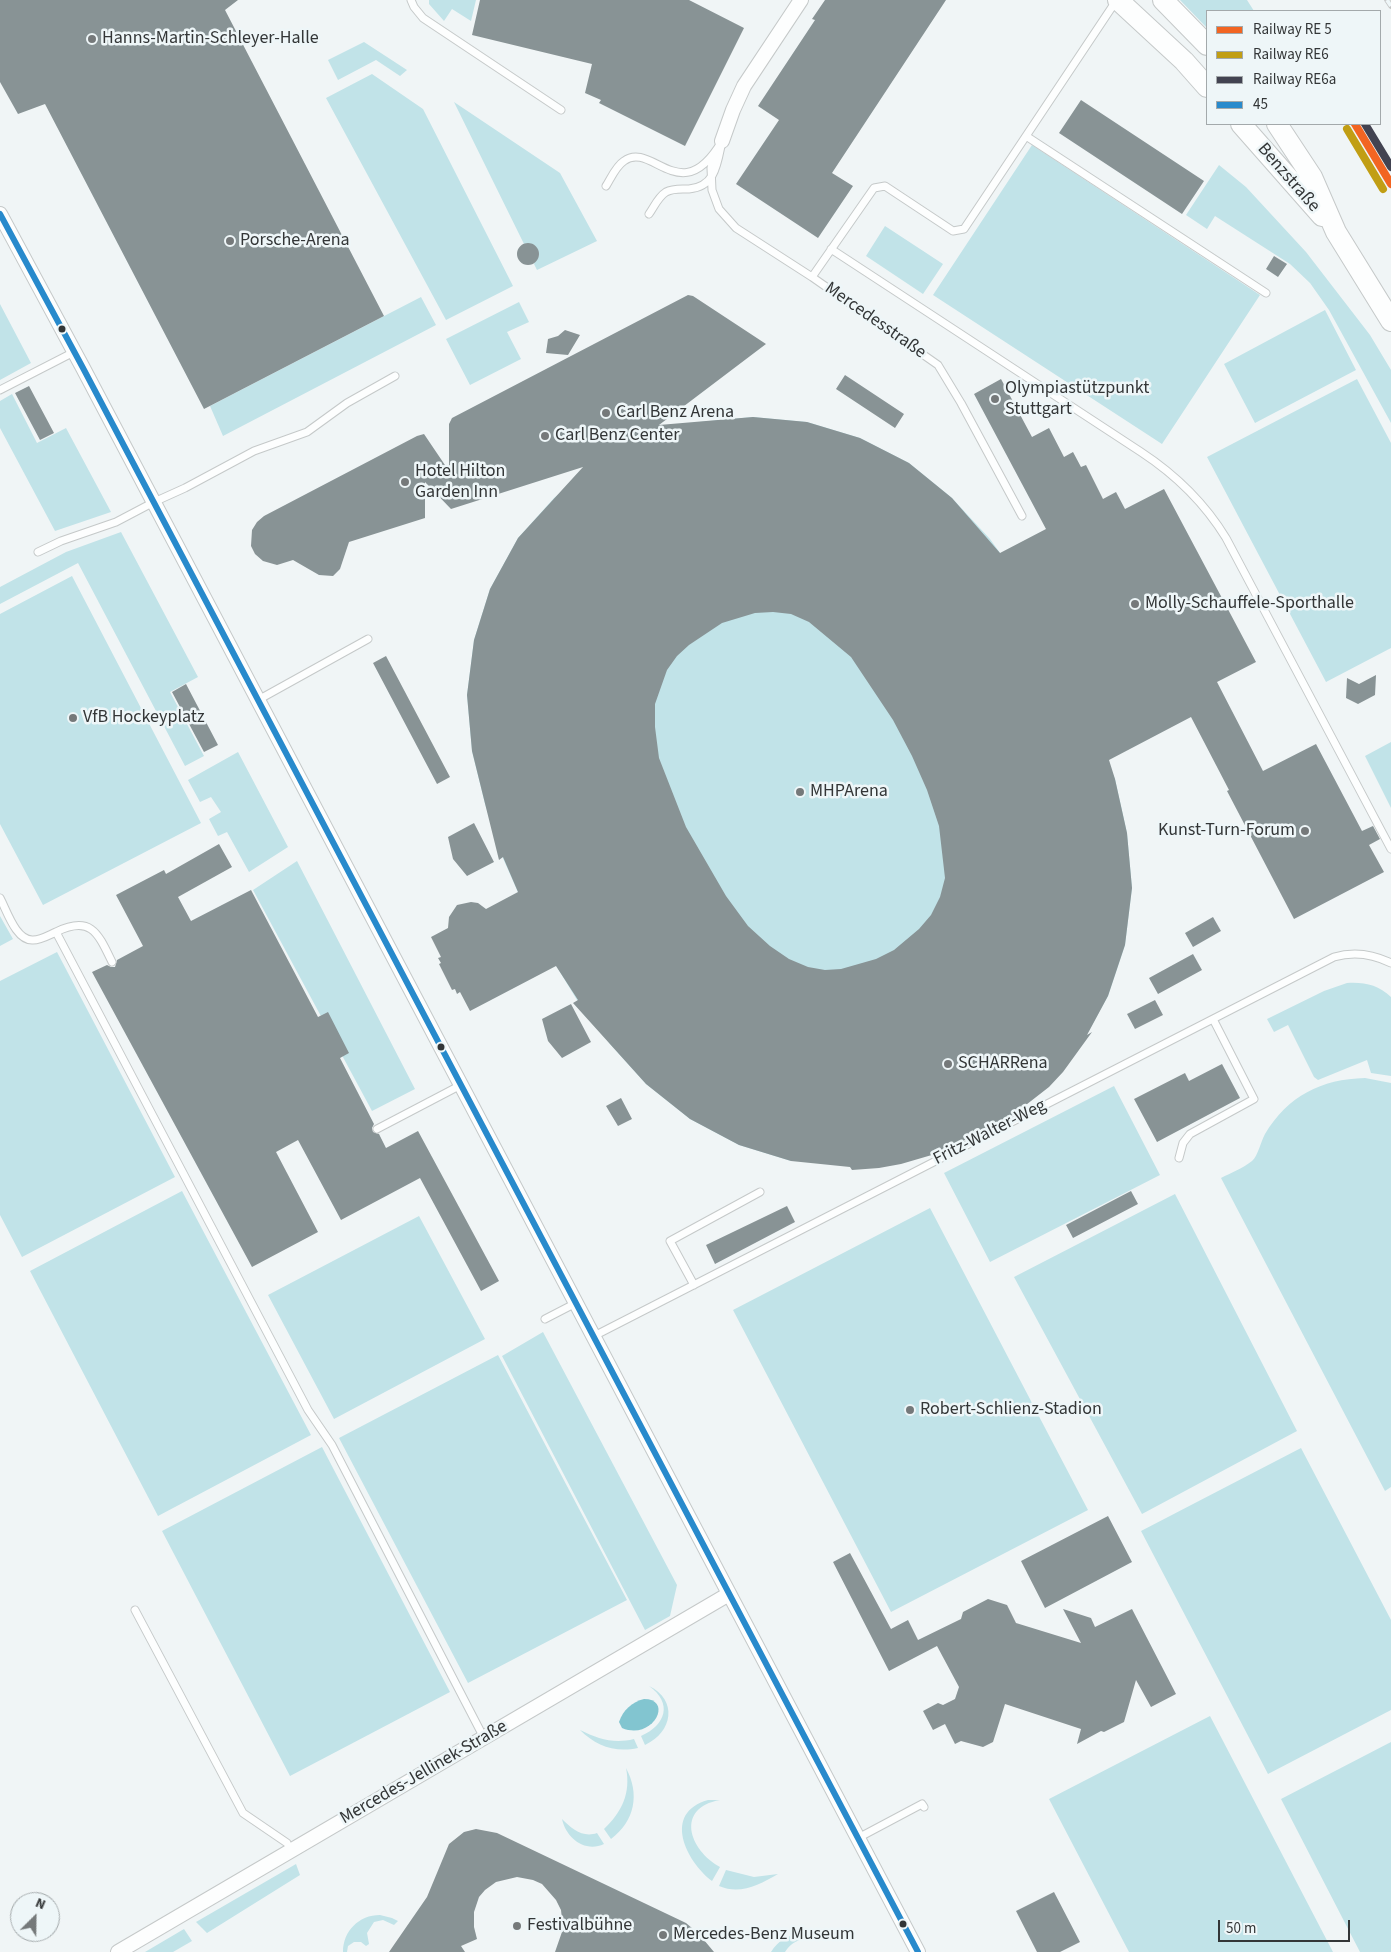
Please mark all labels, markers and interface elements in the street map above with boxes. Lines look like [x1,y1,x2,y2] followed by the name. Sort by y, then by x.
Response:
[1206,10,1381,125] legend
[1253,19,1332,40] text: Railway RE 5
[102,28,319,50] place label: Hanns-Martin-Schleyer-Halle
[86,33,98,45] marker: Hanns-Martin-Schleyer-Halle
[1253,44,1329,65] text: Railway RE6
[1253,69,1336,90] text: Railway RE6a
[1253,94,1268,115] text: 45
[1252,139,1324,217] street label: Benzstraße
[240,230,350,252] place label: Porsche-Arena
[224,235,236,247] marker: Porsche-Arena
[820,278,930,364] street label: Mercedesstraße
[57,324,67,334] unlabelled marker
[1005,378,1149,420] place label: Olympiastützpunkt Stuttgart
[989,393,1001,405] marker: Olympiastützpunkt Stuttgart
[616,402,734,424] place label: Carl Benz Arena
[600,407,612,419] marker: Carl Benz Arena
[555,425,679,447] place label: Carl Benz Center
[539,430,551,442] marker: Carl Benz Center
[415,461,505,504] place label: Hotel Hilton Garden Inn
[399,476,411,488] marker: Hotel Hilton Garden Inn
[1145,593,1354,615] place label: Molly-Schauffele-Sporthalle
[1129,598,1141,610] marker: Molly-Schauffele-Sporthalle
[83,707,205,729] place label: VfB Hockeyplatz
[67,712,79,724] marker: VfB Hockeyplatz
[810,781,888,803] place label: MHPArena
[794,786,806,798] marker: MHPArena
[1158,820,1295,842] place label: Kunst-Turn-Forum
[1299,825,1311,837] marker: Kunst-Turn-Forum
[436,1042,446,1052] unlabelled marker
[958,1053,1048,1075] place label: SCHARRena
[942,1058,954,1070] marker: SCHARRena
[930,1095,1050,1171] street label: Fritz-Walter-Weg
[920,1399,1102,1421] place label: Robert-Schlienz-Stadion
[904,1404,916,1416] marker: Robert-Schlienz-Stadion
[337,1716,511,1830] street label: Mercedes-Jellinek-Straße
[10,1892,60,1942] north arrow
[32,1893,49,1915] text: N
[1221,1910,1354,1942] scale bar
[527,1915,632,1937] place label: Festivalbühne
[1226,1918,1256,1939] text: 50 m
[898,1919,908,1929] unlabelled marker
[511,1920,523,1932] marker: Festivalbühne
[673,1924,855,1946] place label: Mercedes-Benz Museum
[657,1929,669,1941] marker: Mercedes-Benz Museum

